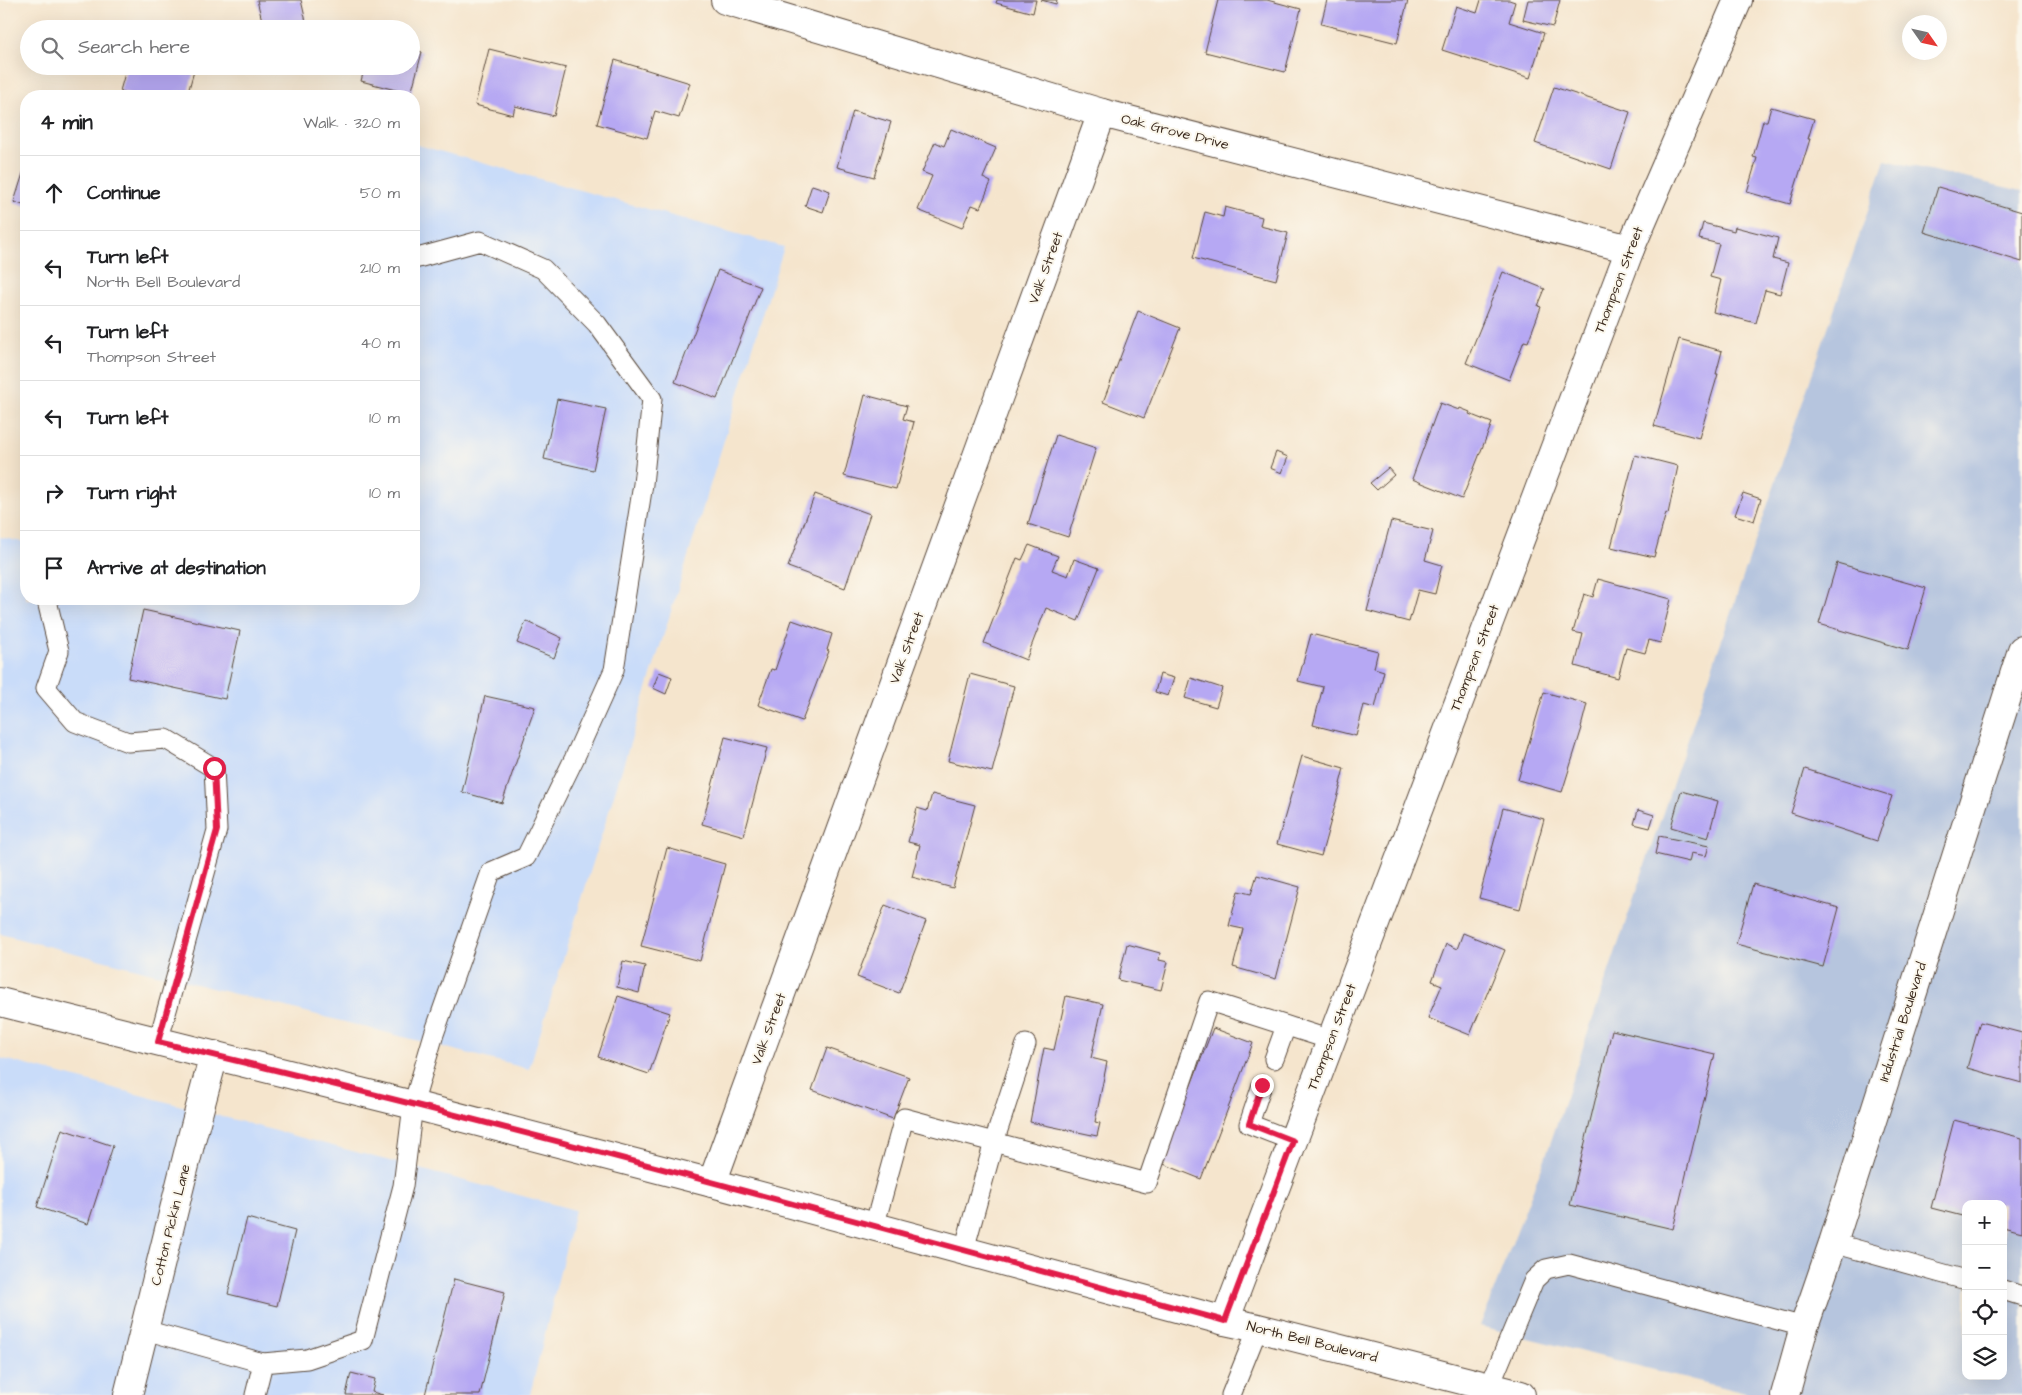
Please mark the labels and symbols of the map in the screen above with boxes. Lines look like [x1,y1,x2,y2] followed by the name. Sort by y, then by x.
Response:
[1902,15,1947,60] north arrow
[1119,109,1231,155] street label: Oak Grove Drive
[1589,223,1649,336] street label: Thompson Street
[1024,229,1068,307] street label: Valk Street
[1445,601,1505,714] street label: Thompson Street
[885,609,929,687] street label: Valk Street
[203,757,226,780] route start
[1874,960,1932,1084] street label: Industrial Boulevard
[1302,980,1362,1093] street label: Thompson Street
[747,990,791,1068] street label: Valk Street
[1251,1074,1274,1097] route end
[146,1162,196,1288] street label: Cotton Pickin Lane
[1245,1316,1379,1368] street label: North Bell Boulevard

